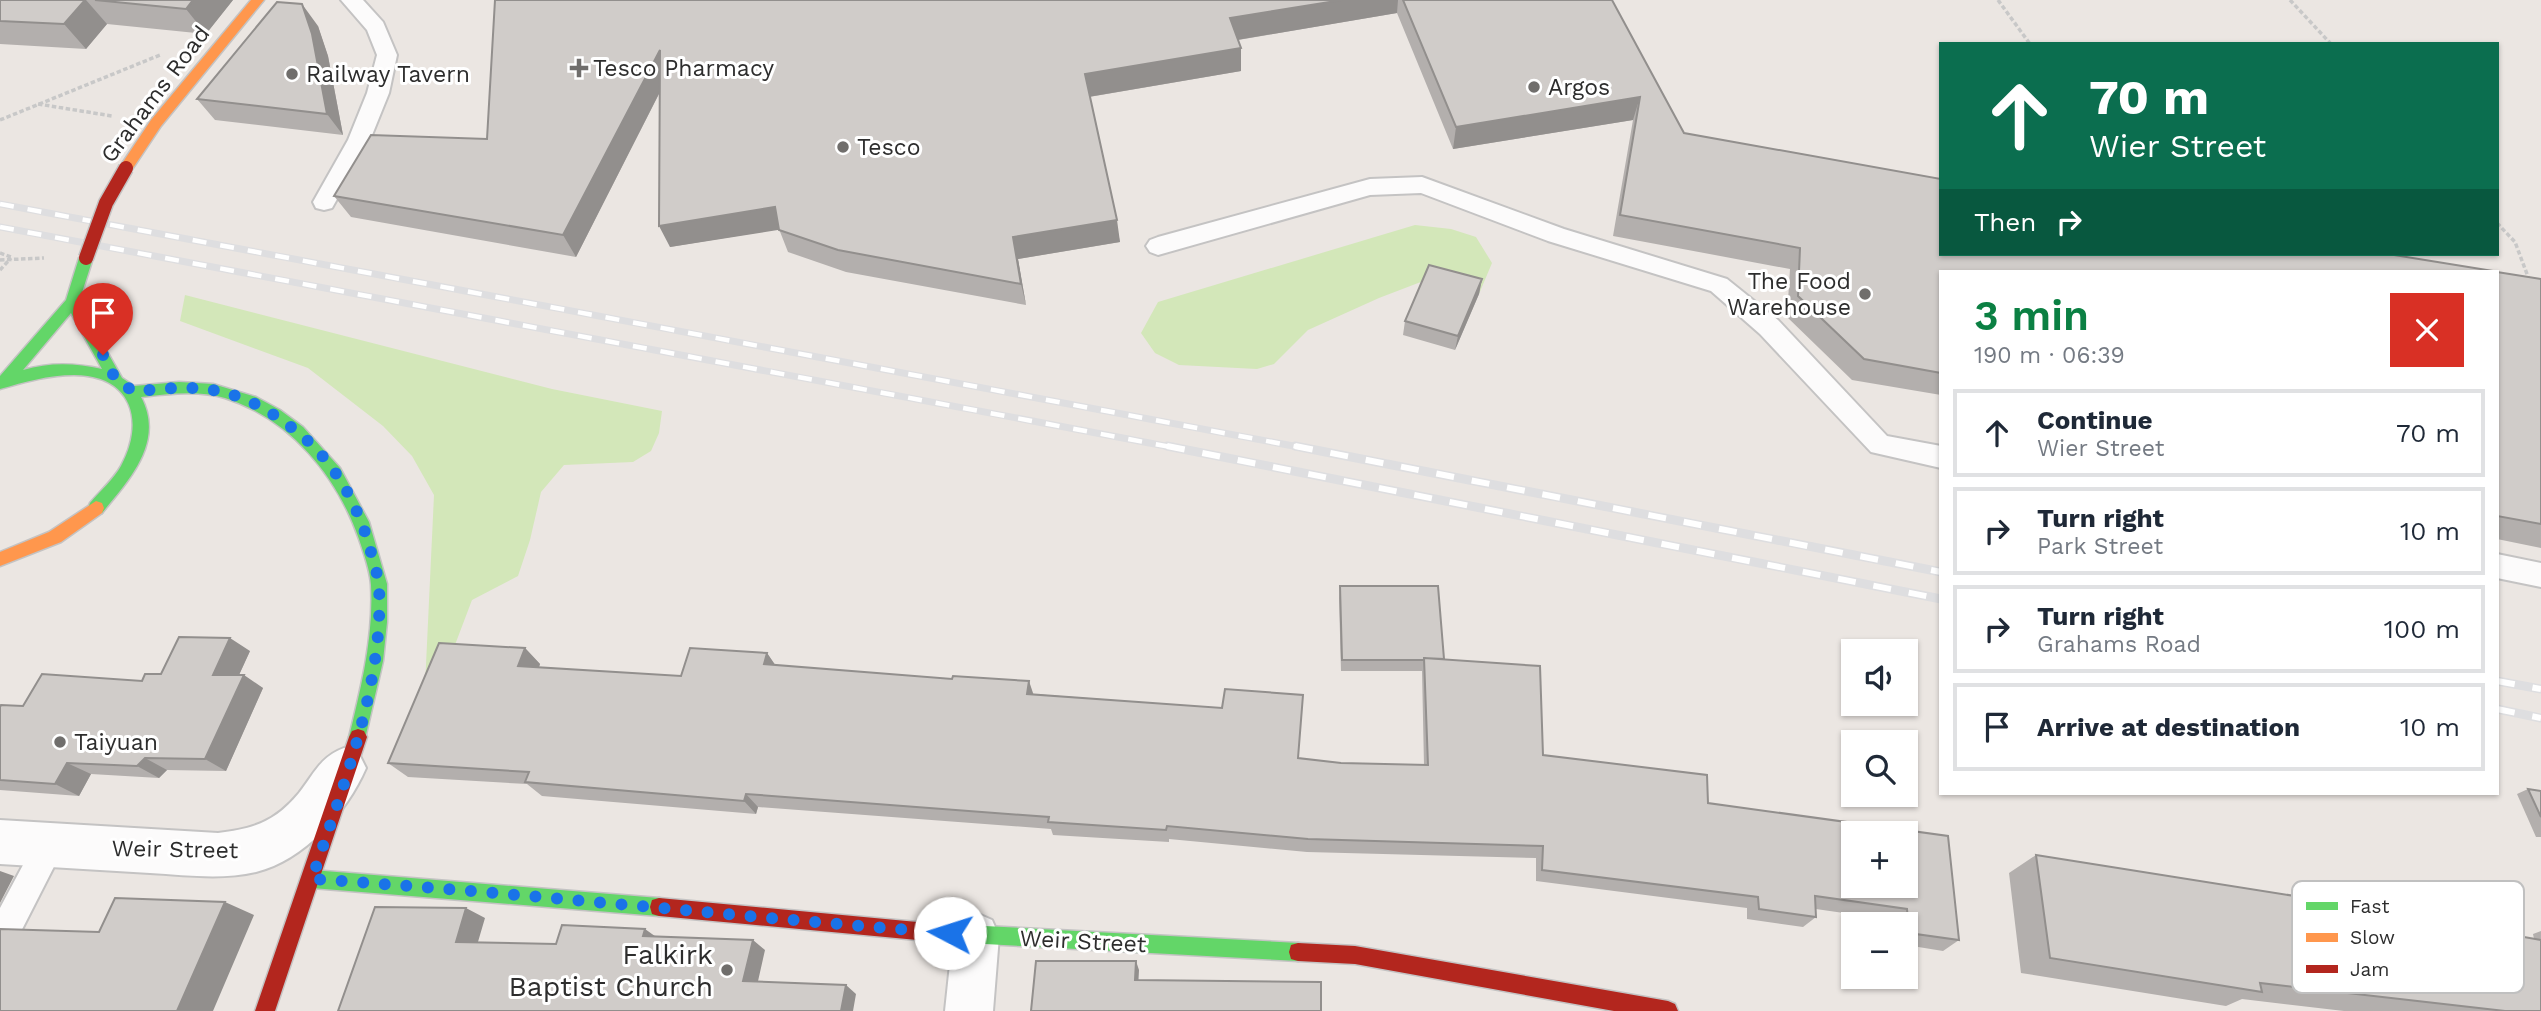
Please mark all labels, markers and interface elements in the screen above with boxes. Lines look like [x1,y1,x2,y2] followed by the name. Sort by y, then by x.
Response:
[95,21,216,168] street label: Grahams Road
[593,55,774,82] place label: Tesco Pharmacy
[571,60,587,76] marker: Tesco Pharmacy
[306,61,470,88] place label: Railway Tavern
[284,66,300,82] marker: Railway Tavern
[2089,68,2209,126] text: 70 m
[1974,70,2065,161] icon: ahead
[1548,74,1610,101] place label: Argos
[1526,79,1542,95] marker: Argos
[2089,127,2266,165] text: Wier Street
[857,134,920,161] place label: Tesco
[835,139,851,155] marker: Tesco
[2050,203,2088,241] icon: right
[1974,207,2036,237] text: Then
[1727,268,1851,321] place label: The Food Warehouse
[73,283,133,355] pin
[1857,286,1873,302] marker: The Food Warehouse
[1974,291,2089,340] text: 3 min
[2390,293,2464,367] button: close
[84,294,122,332] icon: arrive
[1974,342,2125,369] text: 190 m · 06:39
[2037,405,2153,435] text: Continue
[1978,414,2016,452] icon: ahead
[2396,418,2460,448] text: 70 m
[2037,435,2164,462] text: Wier Street
[2037,503,2164,533] text: Turn right
[1978,512,2016,550] icon: right
[2400,516,2460,546] text: 10 m
[2037,533,2163,560] text: Park Street
[2037,601,2164,631] text: Turn right
[1978,610,2016,648] icon: right
[2384,614,2460,644] text: 100 m
[2037,631,2201,658] text: Grahams Road
[1841,639,1918,989] map controls
[1841,639,1918,716] button: sound
[1978,708,2016,746] icon: arrive
[2037,712,2300,742] text: Arrive at destination
[2400,712,2460,742] text: 10 m
[74,729,158,756] place label: Taiyuan
[1841,730,1918,807] button: search
[52,734,68,750] marker: Taiyuan
[1841,821,1918,898] button: +
[111,835,239,864] street label: Weir Street
[2292,881,2524,993] legend
[2350,895,2389,918] text: Fast
[913,896,987,970] position arrow
[1841,912,1918,989] button: −
[1019,925,1147,958] street label: Weir Street
[2350,926,2395,949] text: Slow
[509,938,713,1003] place label: Falkirk Baptist Church
[2350,958,2389,981] text: Jam
[719,962,735,978] marker: Falkirk Baptist Church

